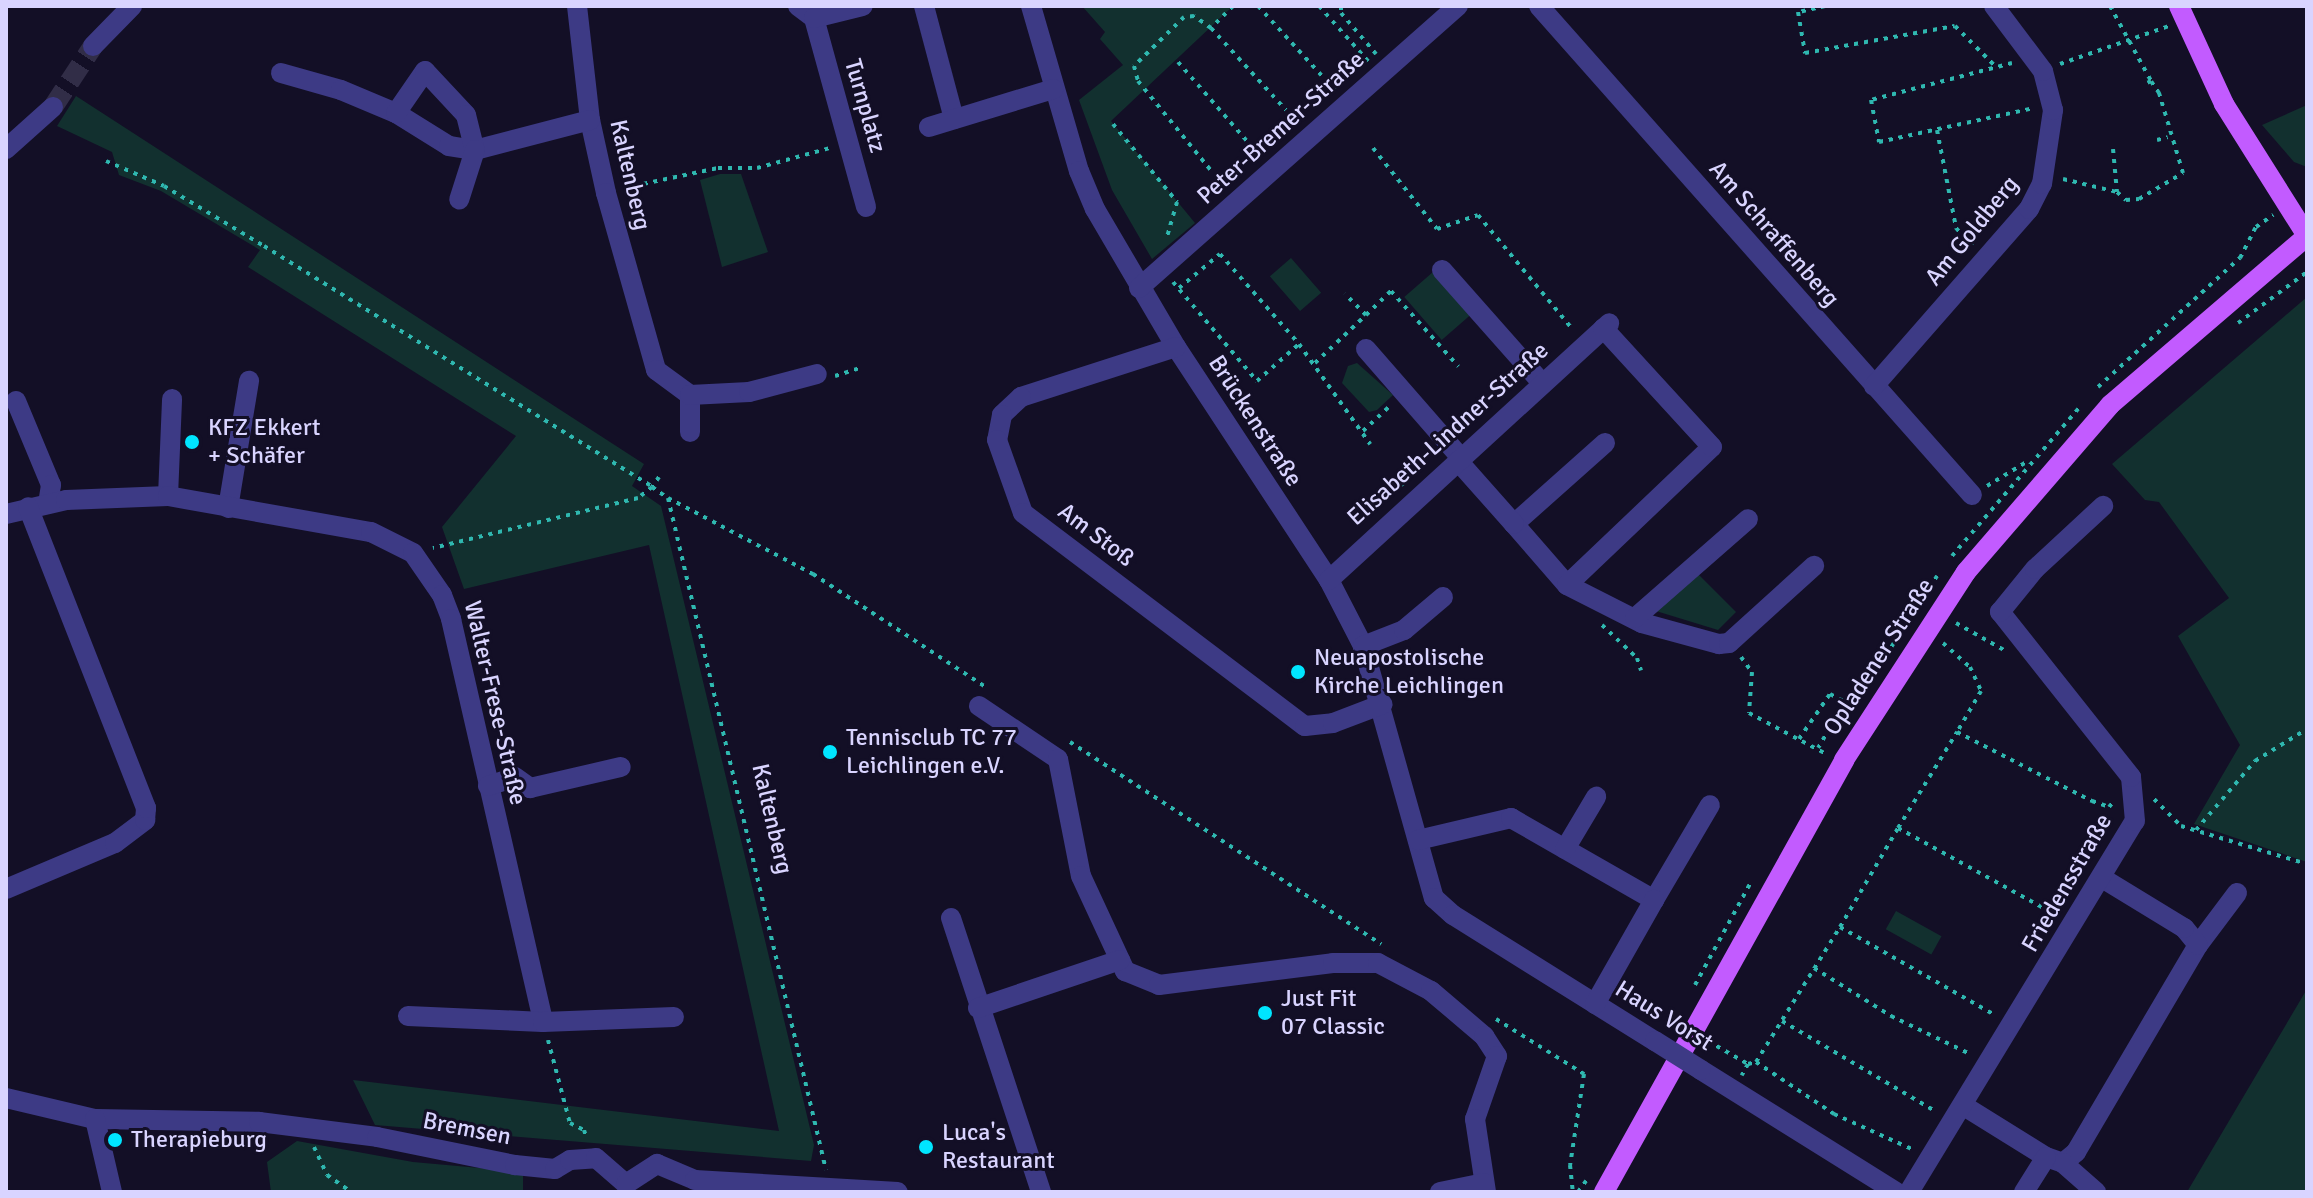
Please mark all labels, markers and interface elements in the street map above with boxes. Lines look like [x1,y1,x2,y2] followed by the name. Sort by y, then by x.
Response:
[1191,45,1371,211] street label: Peter-Bremer-Straße
[838,56,892,156] street label: Turnplatz
[603,117,657,233] street label: Kaltenberg
[1703,155,1845,313] street label: Am Schraffenberg
[1919,170,2025,292] street label: Am Goldberg
[1342,336,1554,532] street label: Elisabeth-Lindner-Straße
[1202,350,1308,492] street label: Brückenstraße
[208,414,321,470] place label: KFZ Ekkert + Schäfer
[183,433,201,451] marker: KFZ Ekkert + Schäfer
[1052,497,1140,573] street label: Am Stoß
[1818,573,1940,741] street label: Opladener Straße
[458,598,532,808] street label: Walter-Frese-Straße
[1314,644,1504,700] place label: Neuapostolische Kirche Leichlingen
[1289,663,1307,681] marker: Neuapostolische Kirche Leichlingen
[846,724,1017,780] place label: Tennisclub TC 77 Leichlingen e.V.
[821,743,839,761] marker: Tennisclub TC 77 Leichlingen e.V.
[745,761,799,877] street label: Kaltenberg
[2016,809,2118,957] street label: Friedensstraße
[1610,975,1718,1057] street label: Haus Vorst
[1281,985,1385,1041] place label: Just Fit 07 Classic
[1256,1004,1274,1022] marker: Just Fit 07 Classic
[420,1106,514,1152] street label: Bremsen
[942,1119,1055,1175] place label: Luca's Restaurant
[131,1126,267,1154] place label: Therapieburg
[106,1131,124,1149] marker: Therapieburg
[917,1138,935,1156] marker: Luca's Restaurant

